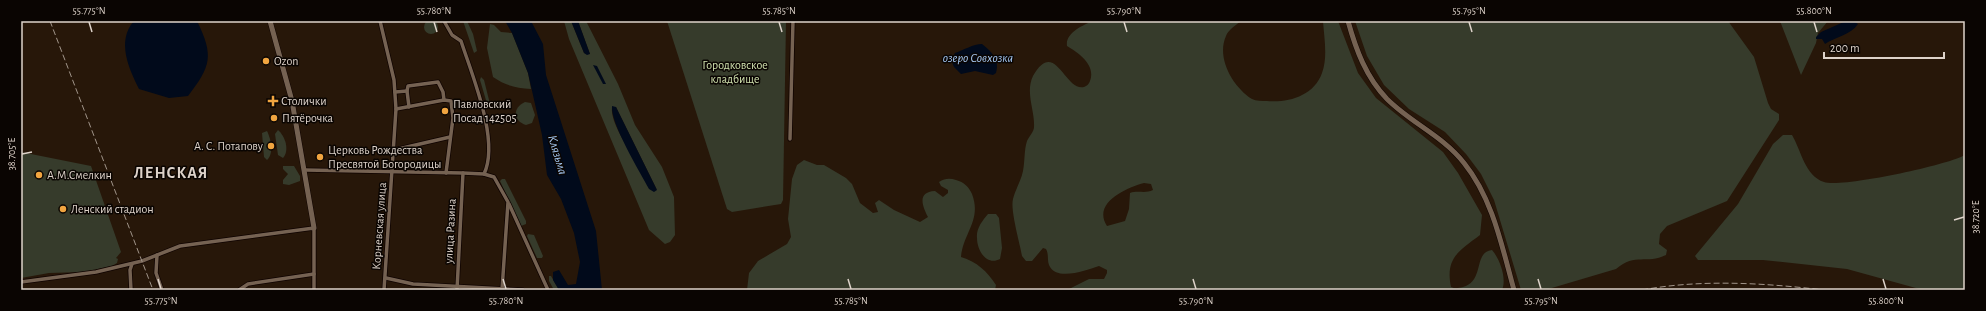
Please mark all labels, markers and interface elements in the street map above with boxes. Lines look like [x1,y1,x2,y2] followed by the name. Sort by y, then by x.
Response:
[73,6,105,16] text: 55.775°N
[417,6,451,16] text: 55.780°N
[762,6,796,16] text: 55.785°N
[1107,6,1141,16] text: 55.790°N
[1452,6,1486,16] text: 55.795°N
[1796,6,1832,16] text: 55.800°N
[1824,34,1944,60] scale bar
[1830,42,1860,54] text: 200 m
[943,52,1014,65] water label: озеро Совхозка
[274,55,298,67] place label: Ozon
[261,56,271,66] marker: Ozon
[702,59,768,85] park label: Городковское кладбище
[281,95,327,107] place label: Столички
[268,96,278,106] marker: Столички
[453,98,517,124] place label: Павловский Посад 142505
[440,106,450,116] marker: Павловский Посад 142505
[282,112,334,124] place label: Пятёрочка
[269,113,279,123] marker: Пятёрочка
[545,134,569,177] water label: Клязьма
[7,138,17,170] text: 38.705°E
[194,140,263,153] place label: А. С. Потапову
[266,141,276,151] marker: А. С. Потапову
[328,144,441,170] place label: Церковь Рождества Пресвятой Богородицы
[315,152,325,162] marker: Церковь Рождества Пресвятой Богородицы
[134,165,208,181] district label: ЛЕНСКАЯ
[47,169,112,181] place label: А.М.Смелкин
[34,170,44,180] marker: А.М.Смелкин
[370,181,389,270] street label: Корневская улица
[442,198,459,265] street label: улица Разина
[1971,200,1981,233] text: 38.720°E
[71,203,154,215] place label: Ленский стадион
[58,204,68,214] marker: Ленский стадион
[145,296,177,306] text: 55.775°N
[489,296,523,306] text: 55.780°N
[834,296,868,306] text: 55.785°N
[1179,296,1213,306] text: 55.790°N
[1524,296,1558,306] text: 55.795°N
[1868,296,1904,306] text: 55.800°N

